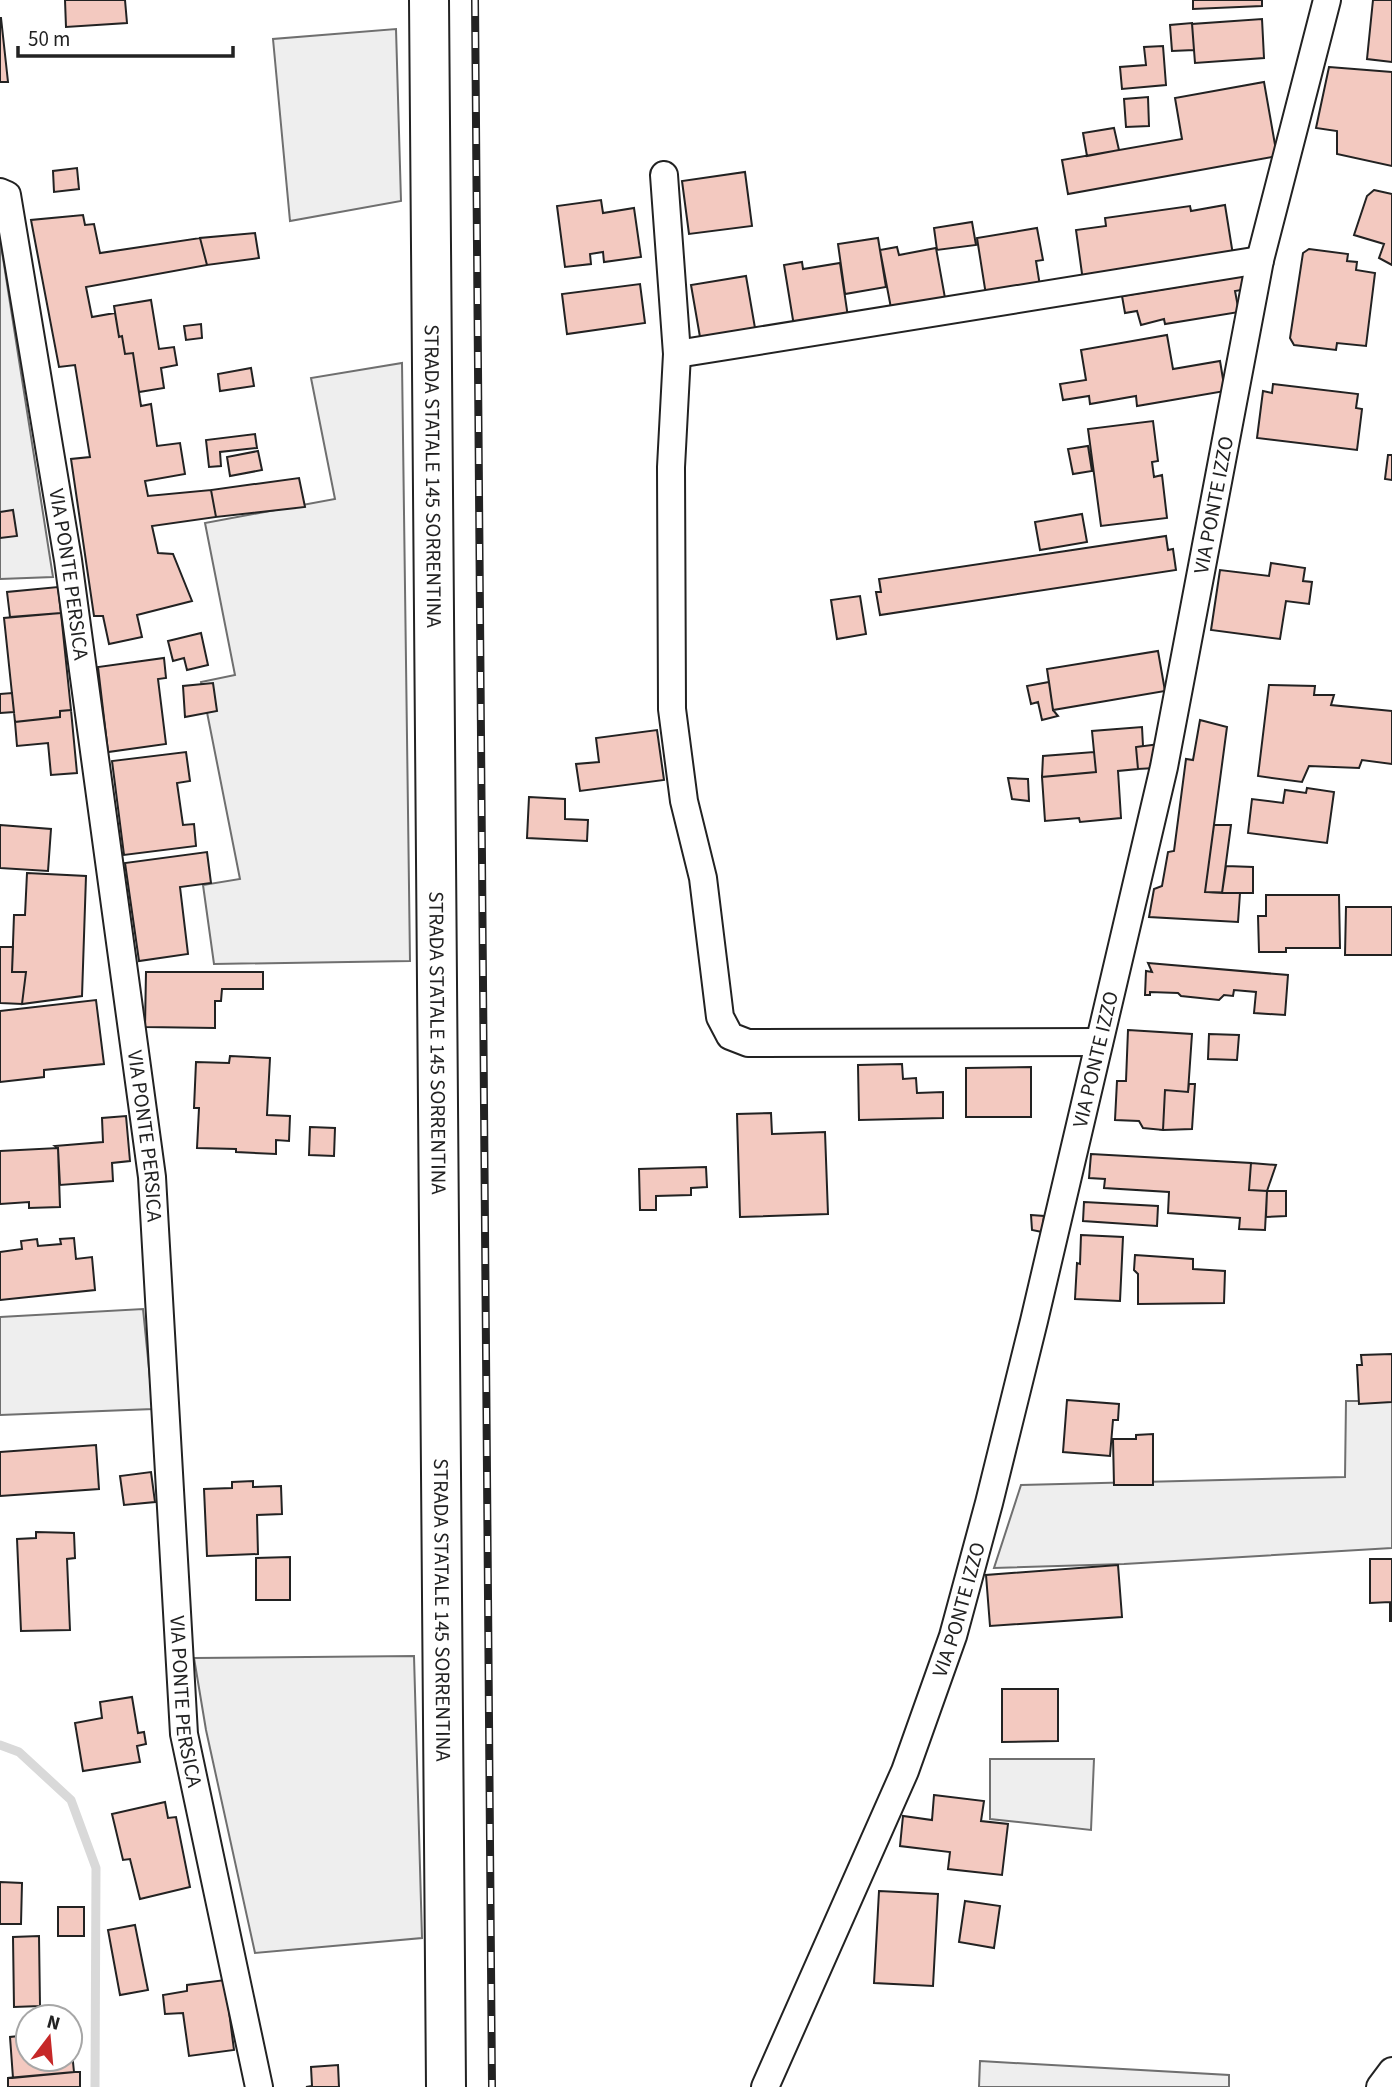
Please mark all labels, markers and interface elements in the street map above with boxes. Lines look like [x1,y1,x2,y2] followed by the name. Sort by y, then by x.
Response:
[18,14,233,58] scale bar
[28,24,70,54] text: 50 m
[417,324,449,628] street label: STRADA STATALE 145 SORRENTINA
[1186,434,1241,576] street label: VIA PONTE IZZO
[41,486,97,662] street label: VIA PONTE PERSICA
[421,891,454,1195] street label: STRADA STATALE 145 SORRENTINA
[1065,988,1126,1131] street label: VIA PONTE IZZO
[120,1048,170,1223] street label: VIA PONTE PERSICA
[426,1458,458,1762] street label: STRADA STATALE 145 SORRENTINA
[925,1539,993,1681] street label: VIA PONTE IZZO
[162,1615,210,1791] street label: VIA PONTE PERSICA
[14,2003,84,2073] north arrow
[43,2008,63,2038] text: N

